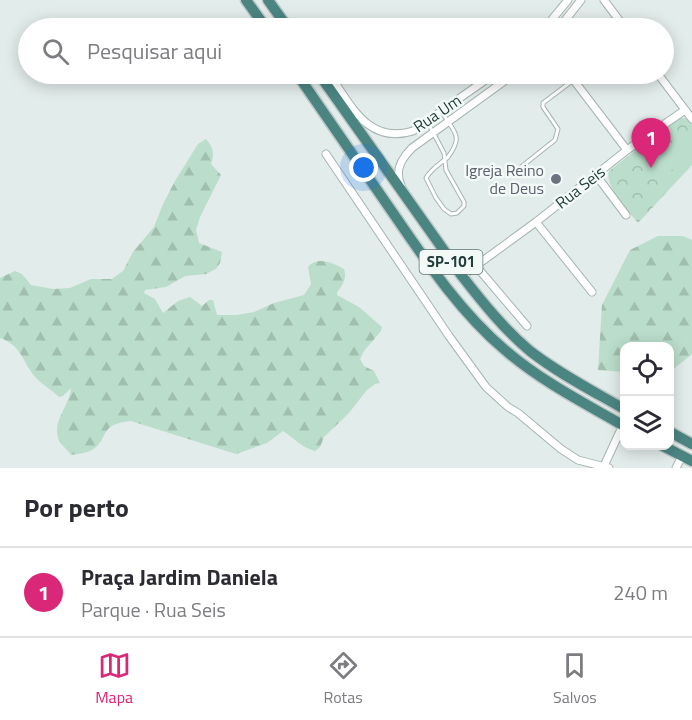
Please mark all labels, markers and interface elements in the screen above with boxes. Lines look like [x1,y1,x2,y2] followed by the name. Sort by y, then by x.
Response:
[18,18,674,84] search box
[87,34,222,68] text: Pesquisar aqui
[39,35,72,68] icon: search
[408,88,466,138] street label: Rua Um
[632,118,670,168] pin: 1
[349,153,378,182] your location
[465,158,544,200] place label: Igreja Reino de Deus
[550,160,610,214] street label: Rua Seis
[549,172,563,186] marker: Igreja Reino de Deus
[420,250,482,274] road number: SP-101
[620,342,674,450] map controls
[620,342,674,396] button: locate
[620,396,674,450] button: layers
[24,488,129,527] text: Por perto
[81,560,278,594] text: Praça Jardim Daniela
[38,577,49,608] text: 1
[613,577,668,608] text: 240 m
[81,594,226,625] text: Parque · Rua Seis
[95,649,133,709] tab: Mapa
[323,649,363,709] tab: Rotas
[553,649,597,709] tab: Salvos

